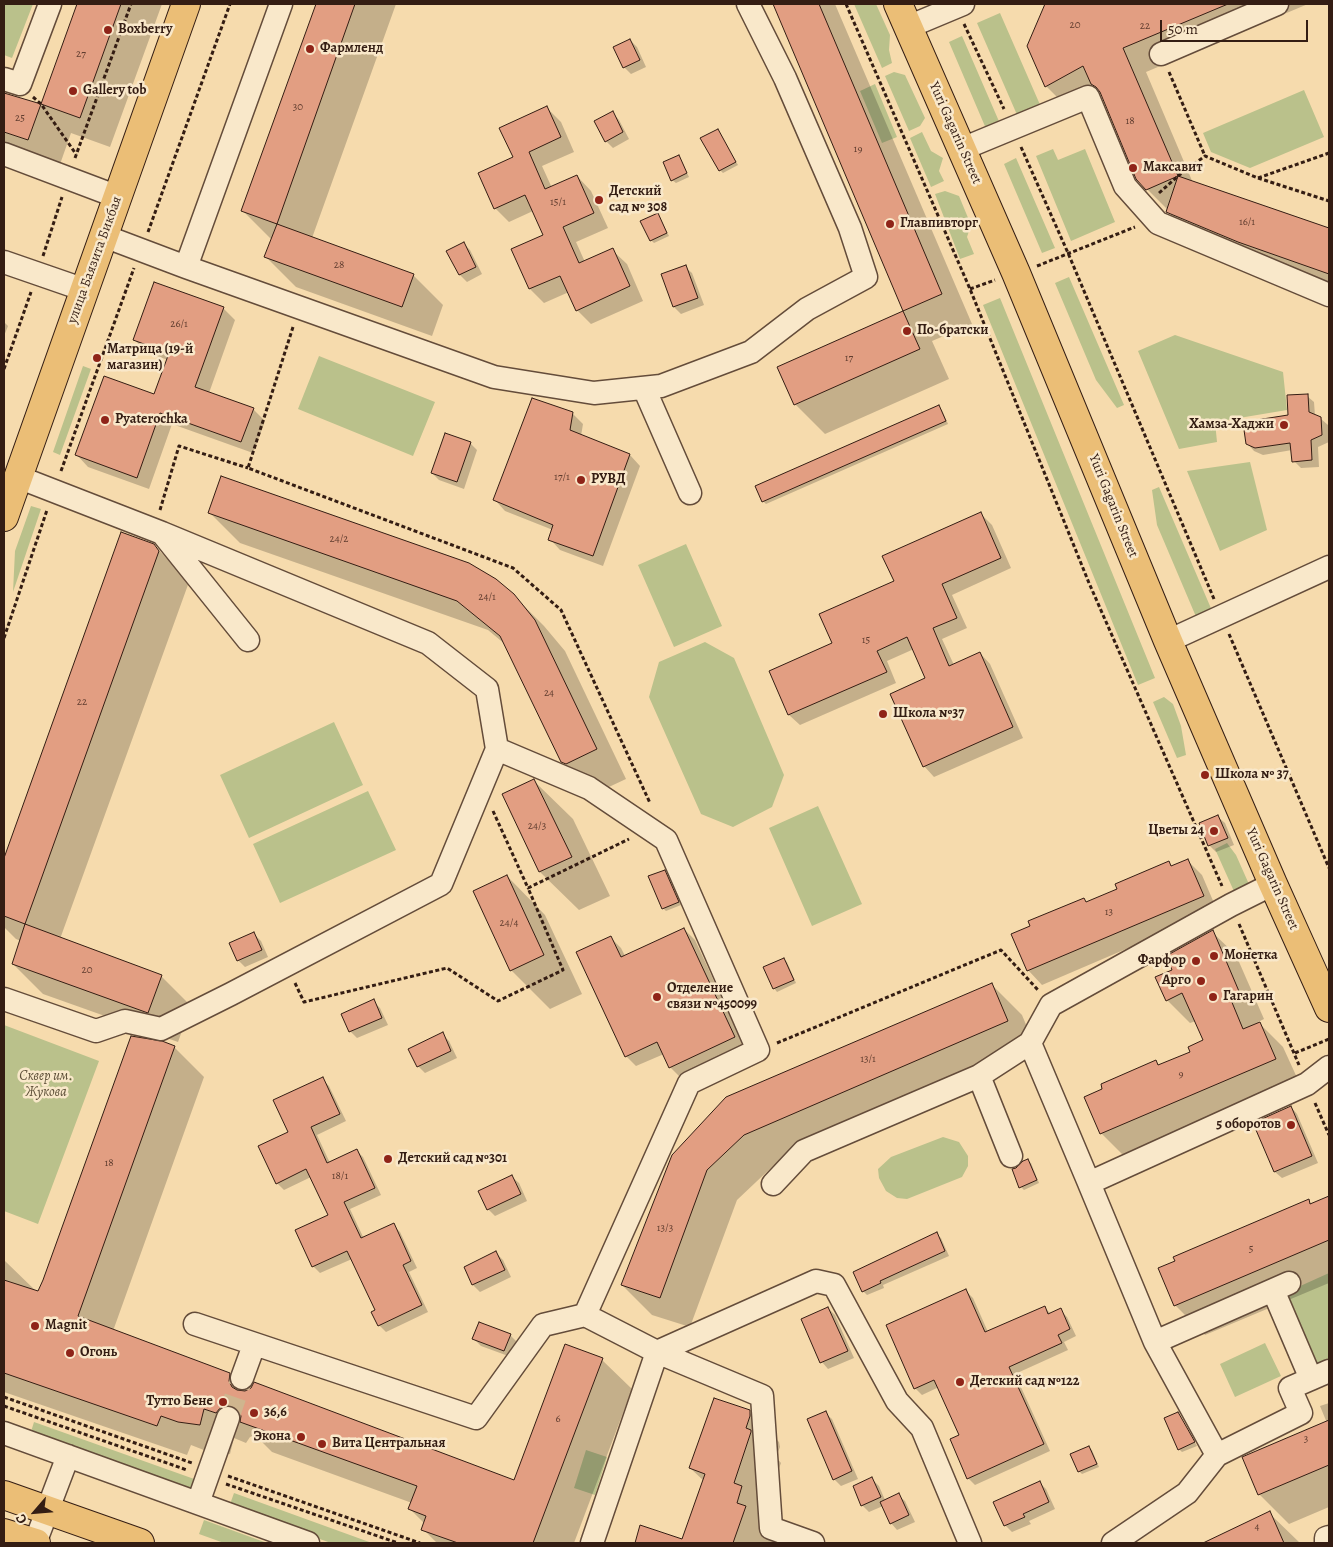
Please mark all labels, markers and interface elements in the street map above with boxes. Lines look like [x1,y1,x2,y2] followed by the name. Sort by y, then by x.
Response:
[1163,10,1310,42] scale bar
[1069,18,1081,32] house number: 20
[1140,19,1150,33] house number: 22
[1168,19,1198,39] text: 50 m
[118,22,172,38] place label: Boxberry
[102,24,114,36] marker: Boxberry
[320,41,383,57] place label: Фармленд
[304,43,316,55] marker: Фармленд
[76,47,86,61] house number: 27
[925,79,985,187] street label: Yuri Gagarin Street
[83,83,147,99] place label: Gallery tob
[67,85,79,97] marker: Gallery tob
[293,100,303,114] house number: 30
[15,111,25,125] house number: 25
[1125,114,1135,128] house number: 18
[854,142,862,156] house number: 19
[1143,160,1203,176] place label: Максавит
[1127,162,1139,174] marker: Максавит
[609,184,667,216] place label: Детский сад № 308
[64,194,126,326] street label: улица Баязита Бикбая
[593,194,605,206] marker: Детский сад № 308
[550,195,566,209] house number: 15/1
[1239,215,1255,229] house number: 16/1
[900,216,978,232] place label: Главпивторг
[884,218,896,230] marker: Главпивторг
[334,258,344,272] house number: 28
[170,317,188,331] house number: 26/1
[917,323,989,339] place label: По-братски
[901,325,913,337] marker: По-братски
[107,342,193,374] place label: Матрица (19-й магазин)
[845,351,853,365] house number: 17
[91,352,103,364] marker: Матрица (19-й магазин)
[115,412,188,428] place label: Pyaterochka
[99,414,111,426] marker: Pyaterochka
[1189,417,1274,433] place label: Хамза-Хаджи
[1278,419,1290,431] marker: Хамза-Хаджи
[1085,452,1141,560] street label: Yuri Gagarin Street
[554,470,570,484] house number: 17/1
[591,472,626,488] place label: РУВД
[575,474,587,486] marker: РУВД
[329,532,349,546] house number: 24/2
[478,590,496,604] house number: 24/1
[862,633,870,647] house number: 15
[544,686,554,700] house number: 24
[77,695,87,709] house number: 22
[893,706,964,722] place label: Школа №37
[877,708,889,720] marker: Школа №37
[1215,767,1289,783] place label: Школа № 37
[1199,769,1211,781] marker: Школа № 37
[528,819,546,833] house number: 24/3
[1148,823,1204,839] place label: Цветы 24
[1208,825,1220,837] marker: Цветы 24
[1242,825,1302,933] street label: Yuri Gagarin Street
[1105,905,1113,919] house number: 13
[500,916,518,930] house number: 24/4
[1224,948,1278,964] place label: Монетка
[1208,950,1220,962] marker: Монетка
[1138,953,1186,969] place label: Фарфор
[1190,955,1202,967] marker: Фарфор
[81,963,93,977] house number: 20
[1162,973,1191,989] place label: Арго
[1195,975,1207,987] marker: Арго
[667,981,757,1014] place label: Отделение связи №450099
[1223,989,1273,1005] place label: Гагарин
[651,991,663,1003] marker: Отделение связи №450099
[1207,991,1219,1003] marker: Гагарин
[860,1052,876,1066] house number: 13/1
[1178,1067,1184,1081] house number: 9
[19,1069,73,1102] park label: Сквер им. Жукова
[1216,1117,1281,1133] place label: 5 оборотов
[1285,1119,1297,1131] marker: 5 оборотов
[398,1151,507,1167] place label: Детский сад №301
[382,1153,394,1165] marker: Детский сад №301
[104,1156,114,1170] house number: 18
[332,1169,348,1183] house number: 18/1
[657,1221,673,1235] house number: 13/3
[1249,1242,1253,1256] house number: 5
[45,1318,87,1334] place label: Magnit
[29,1320,41,1332] marker: Magnit
[80,1345,117,1361] place label: Огонь
[64,1347,76,1359] marker: Огонь
[970,1374,1080,1390] place label: Детский сад №122
[954,1376,966,1388] marker: Детский сад №122
[146,1394,213,1410] place label: Тутто Бене
[217,1396,229,1408] marker: Тутто Бене
[264,1405,287,1421] place label: 36,6
[248,1407,260,1419] marker: 36,6
[555,1412,561,1426] house number: 6
[253,1429,291,1445] place label: Экона
[295,1431,307,1443] marker: Экона
[1304,1432,1308,1446] house number: 3
[332,1436,446,1452] place label: Вита Центральная
[316,1438,328,1450] marker: Вита Центральная
[10,1487,60,1537] north arrow
[11,1511,32,1527] text: С
[1255,1520,1259,1534] house number: 4

